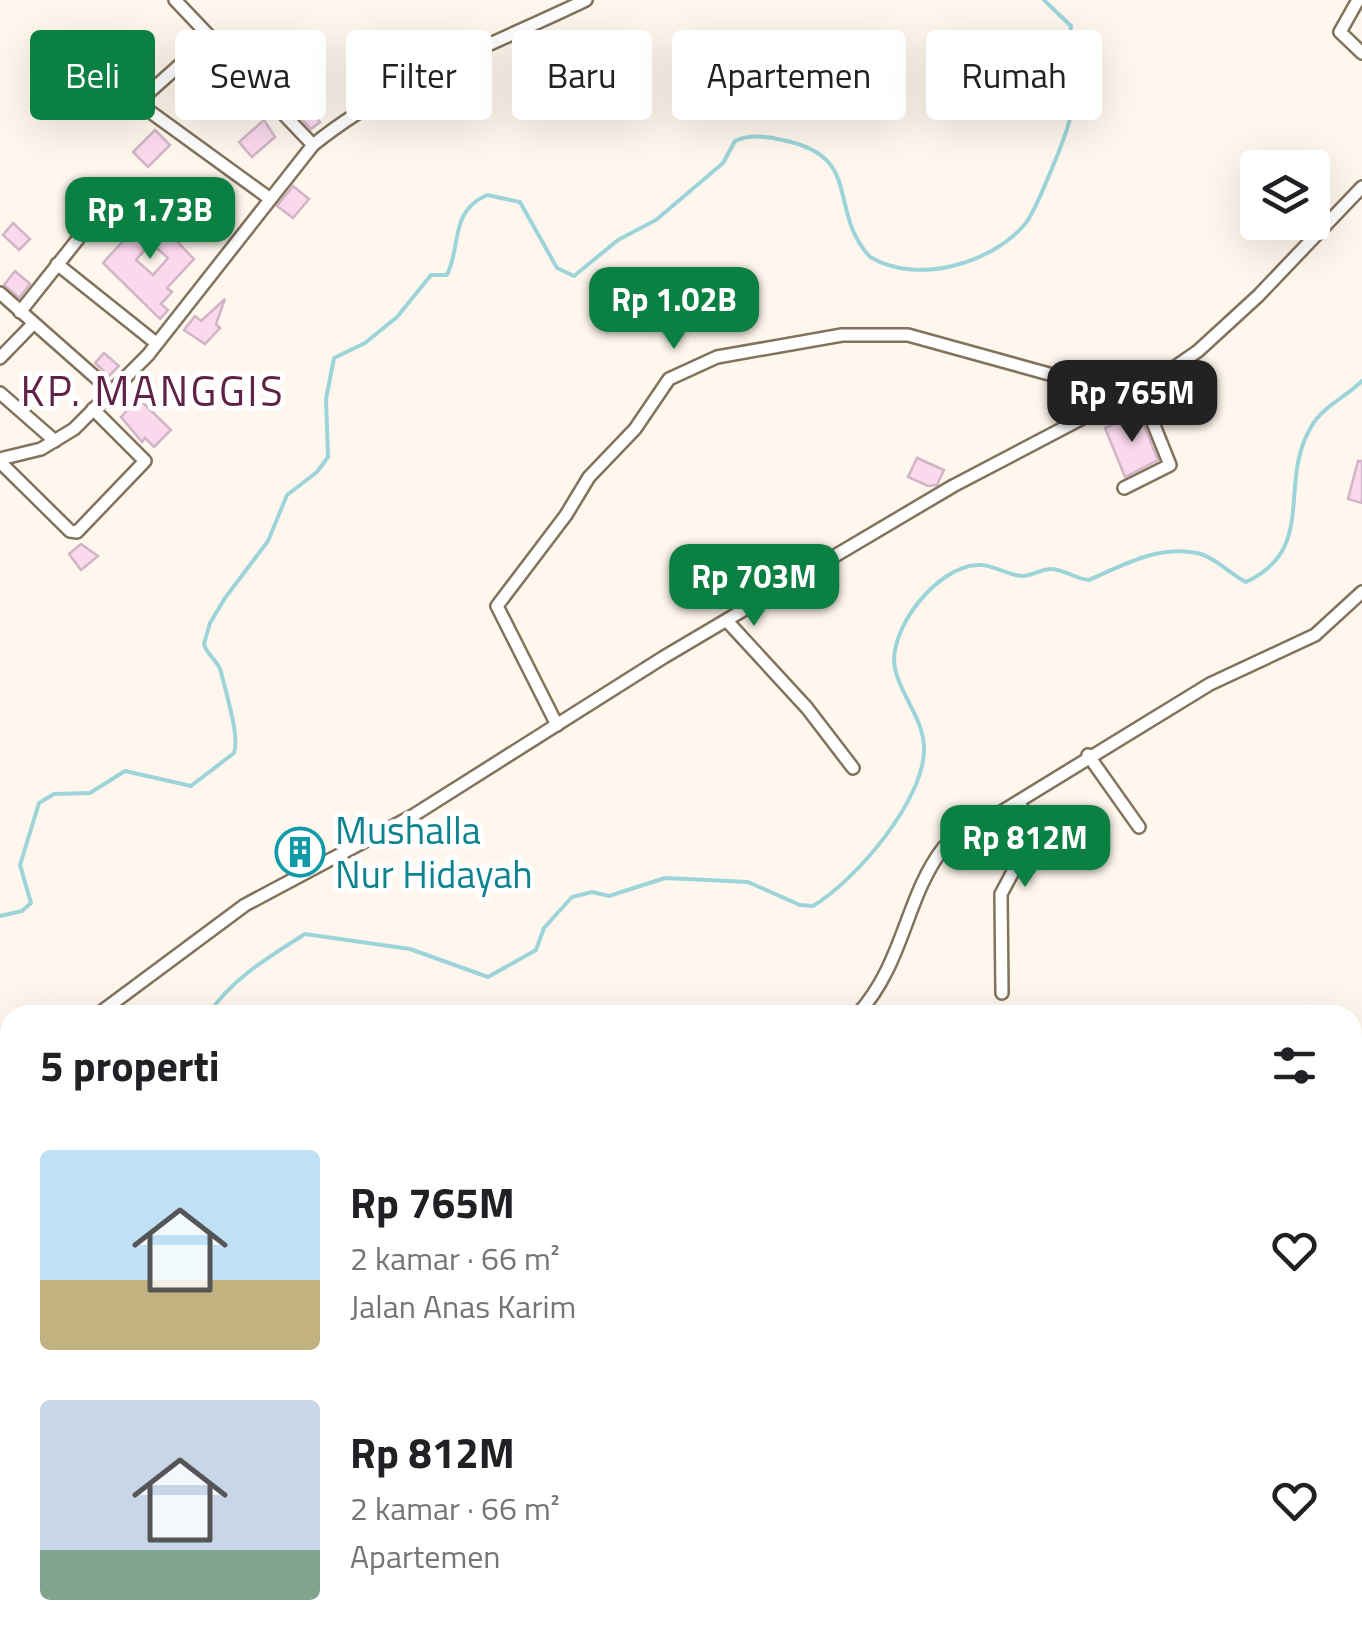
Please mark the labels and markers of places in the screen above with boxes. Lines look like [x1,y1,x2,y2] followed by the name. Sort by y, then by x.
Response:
[47,177,253,262] pin: Rp 1.73B
[571,267,777,352] pin: Rp 1.02B
[1040,360,1224,445] pin: Rp 765M
[662,544,846,629] pin: Rp 703M
[335,801,533,903] place label: Mushalla Nur Hidayah
[933,805,1117,890] pin: Rp 812M
[274,826,326,878] building icon: Mushalla Nur Hidayah

